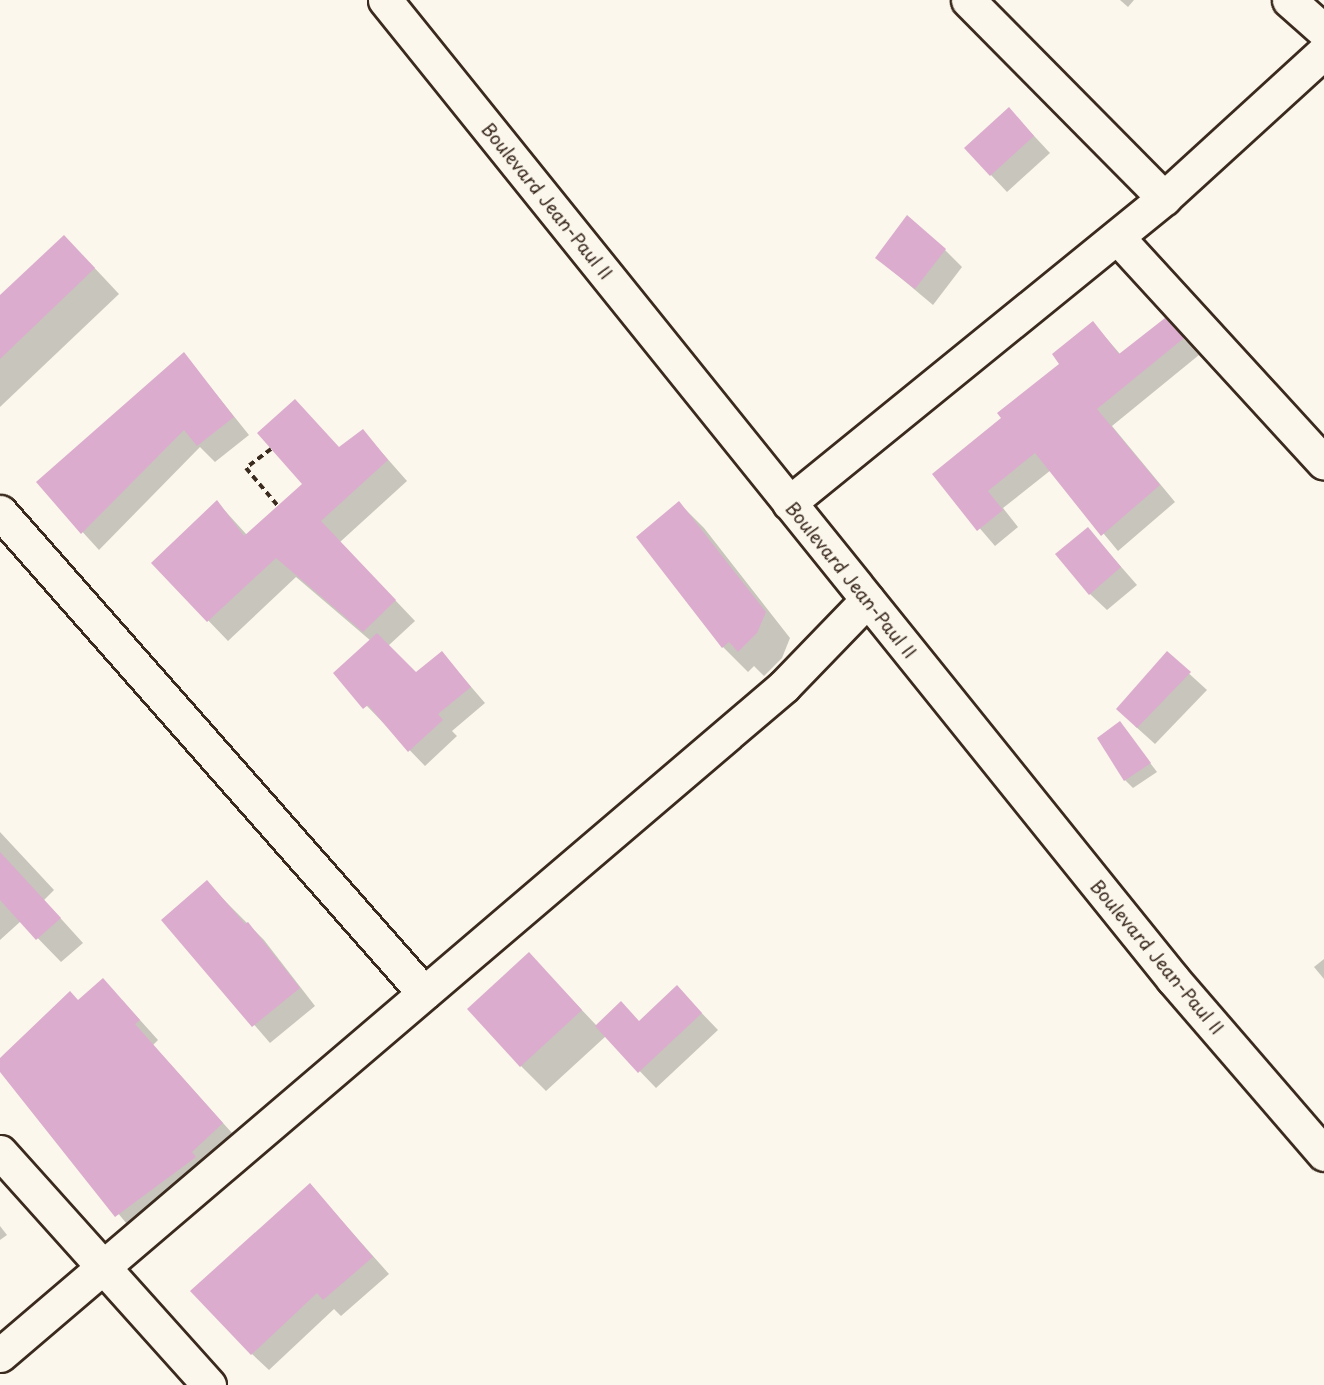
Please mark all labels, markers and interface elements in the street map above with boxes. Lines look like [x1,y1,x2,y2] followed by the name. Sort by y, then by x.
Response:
[477,118,617,284] street label: Boulevard Jean-Paul II
[781,497,921,663] street label: Boulevard Jean-Paul II
[1086,875,1228,1039] street label: Boulevard Jean-Paul II

